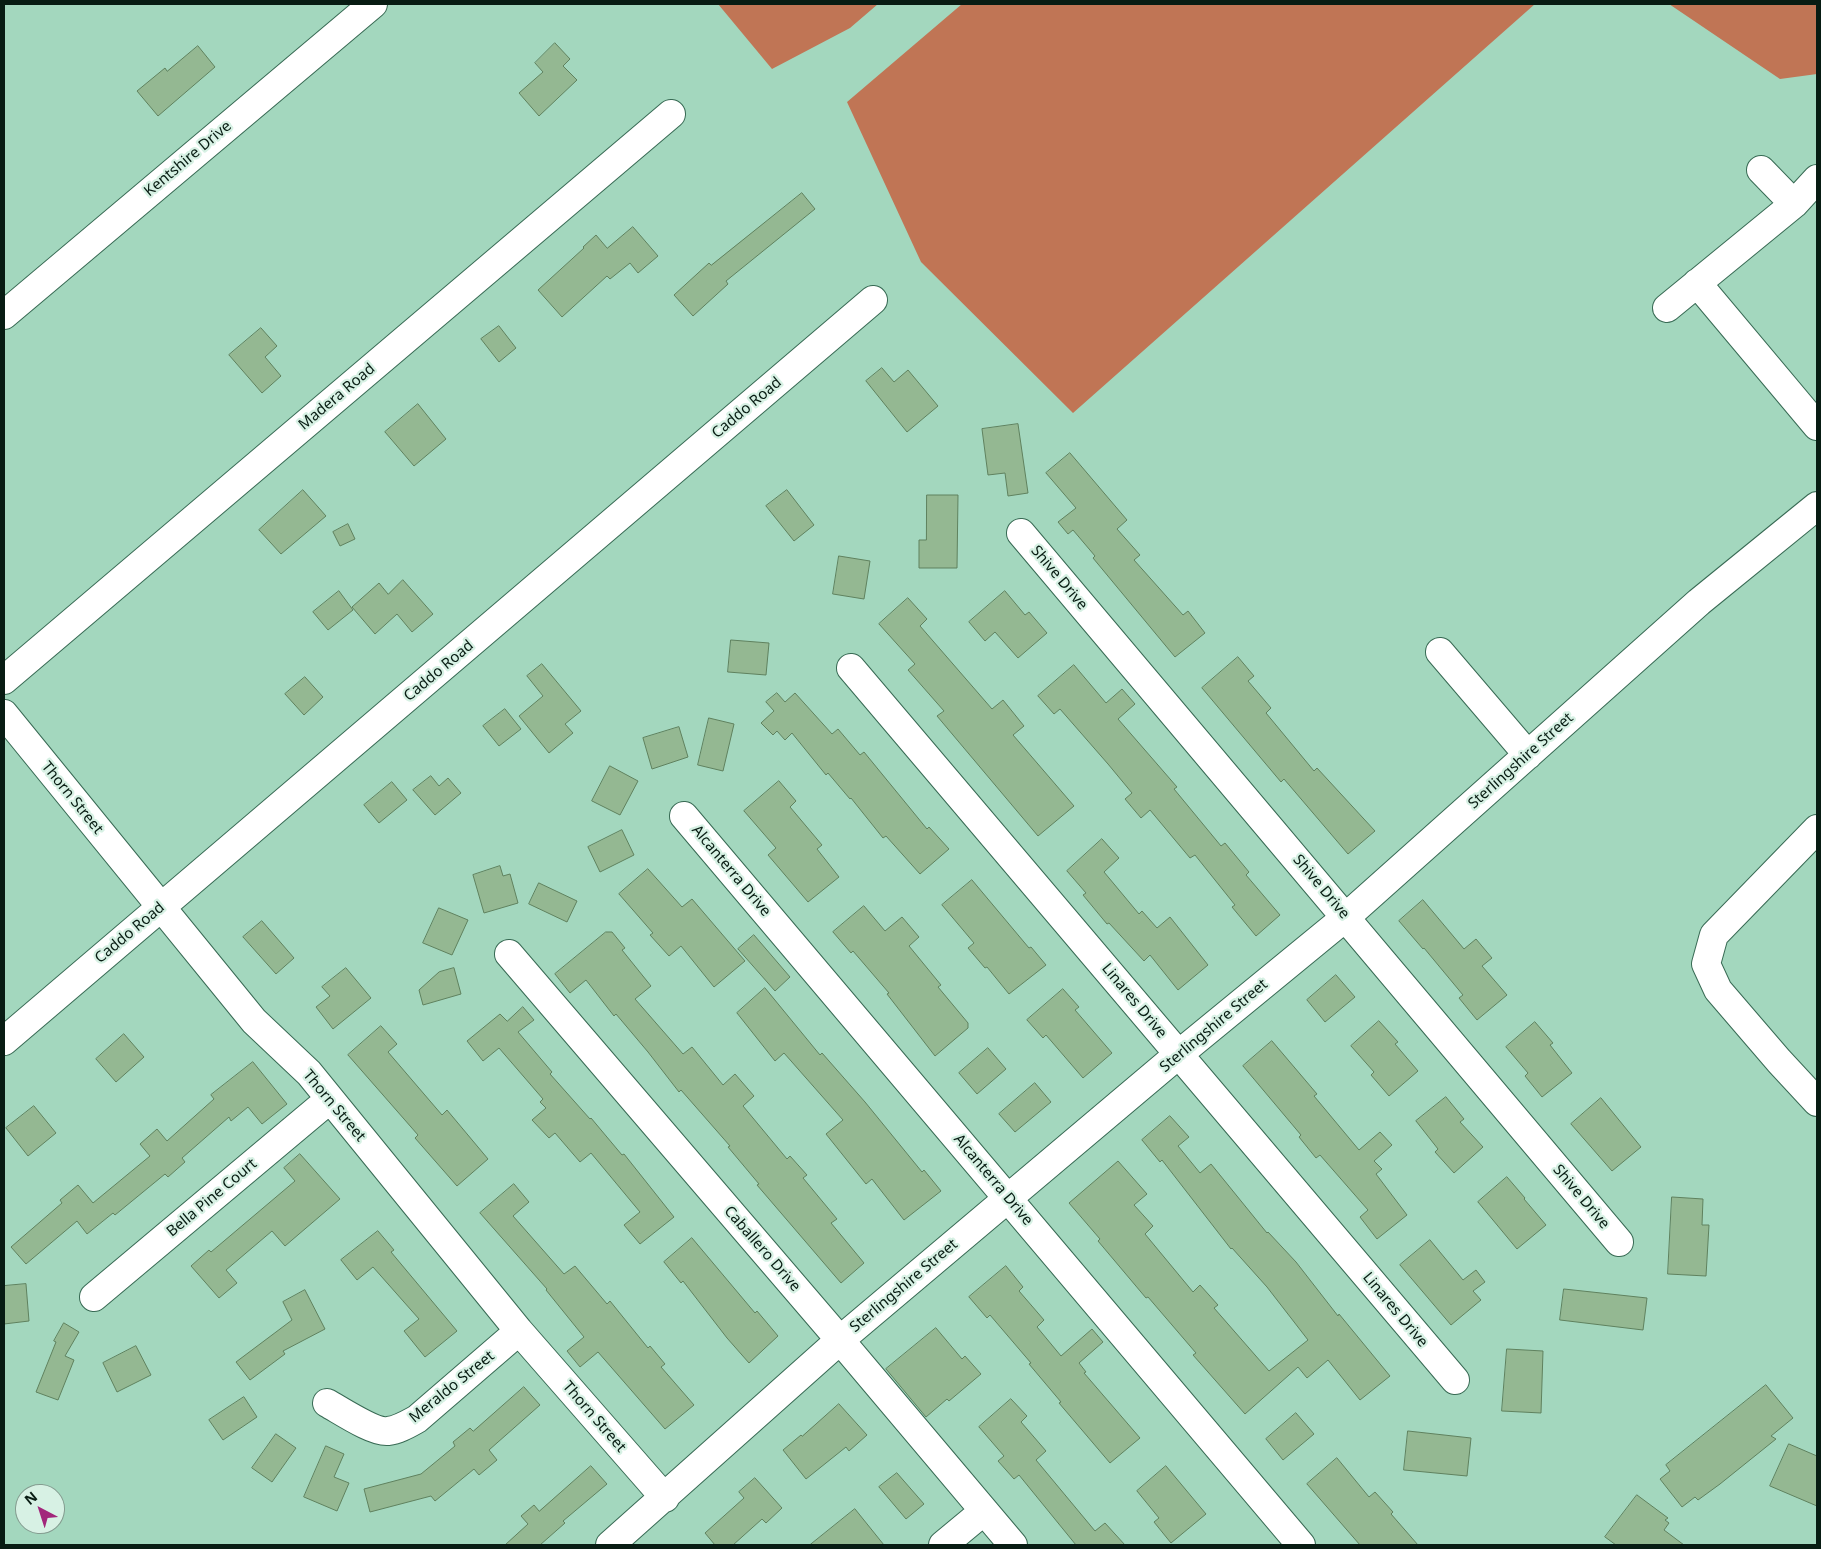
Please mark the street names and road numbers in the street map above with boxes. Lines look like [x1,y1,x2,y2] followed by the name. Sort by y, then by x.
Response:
[141,117,235,201] street label: Kentshire Drive
[295,360,379,434] street label: Madera Road
[709,374,785,442] street label: Caddo Road
[1027,542,1091,614] street label: Shive Drive
[401,637,477,705] street label: Caddo Road
[1465,709,1577,813] street label: Sterlingshire Street
[37,758,107,838] street label: Thorn Street
[688,822,774,920] street label: Alcanterra Drive
[1289,851,1353,923] street label: Shive Drive
[92,899,168,967] street label: Caddo Road
[1098,960,1170,1042] street label: Linares Drive
[1157,976,1271,1076] street label: Sterlingshire Street
[299,1067,369,1145] street label: Thorn Street
[950,1131,1036,1229] street label: Alcanterra Drive
[163,1155,261,1241] street label: Bella Pine Court
[1549,1161,1613,1233] street label: Shive Drive
[720,1202,804,1296] street label: Caballero Drive
[847,1236,961,1336] street label: Sterlingshire Street
[1359,1269,1431,1351] street label: Linares Drive
[406,1347,498,1427] street label: Meraldo Street
[558,1378,630,1456] street label: Thorn Street

